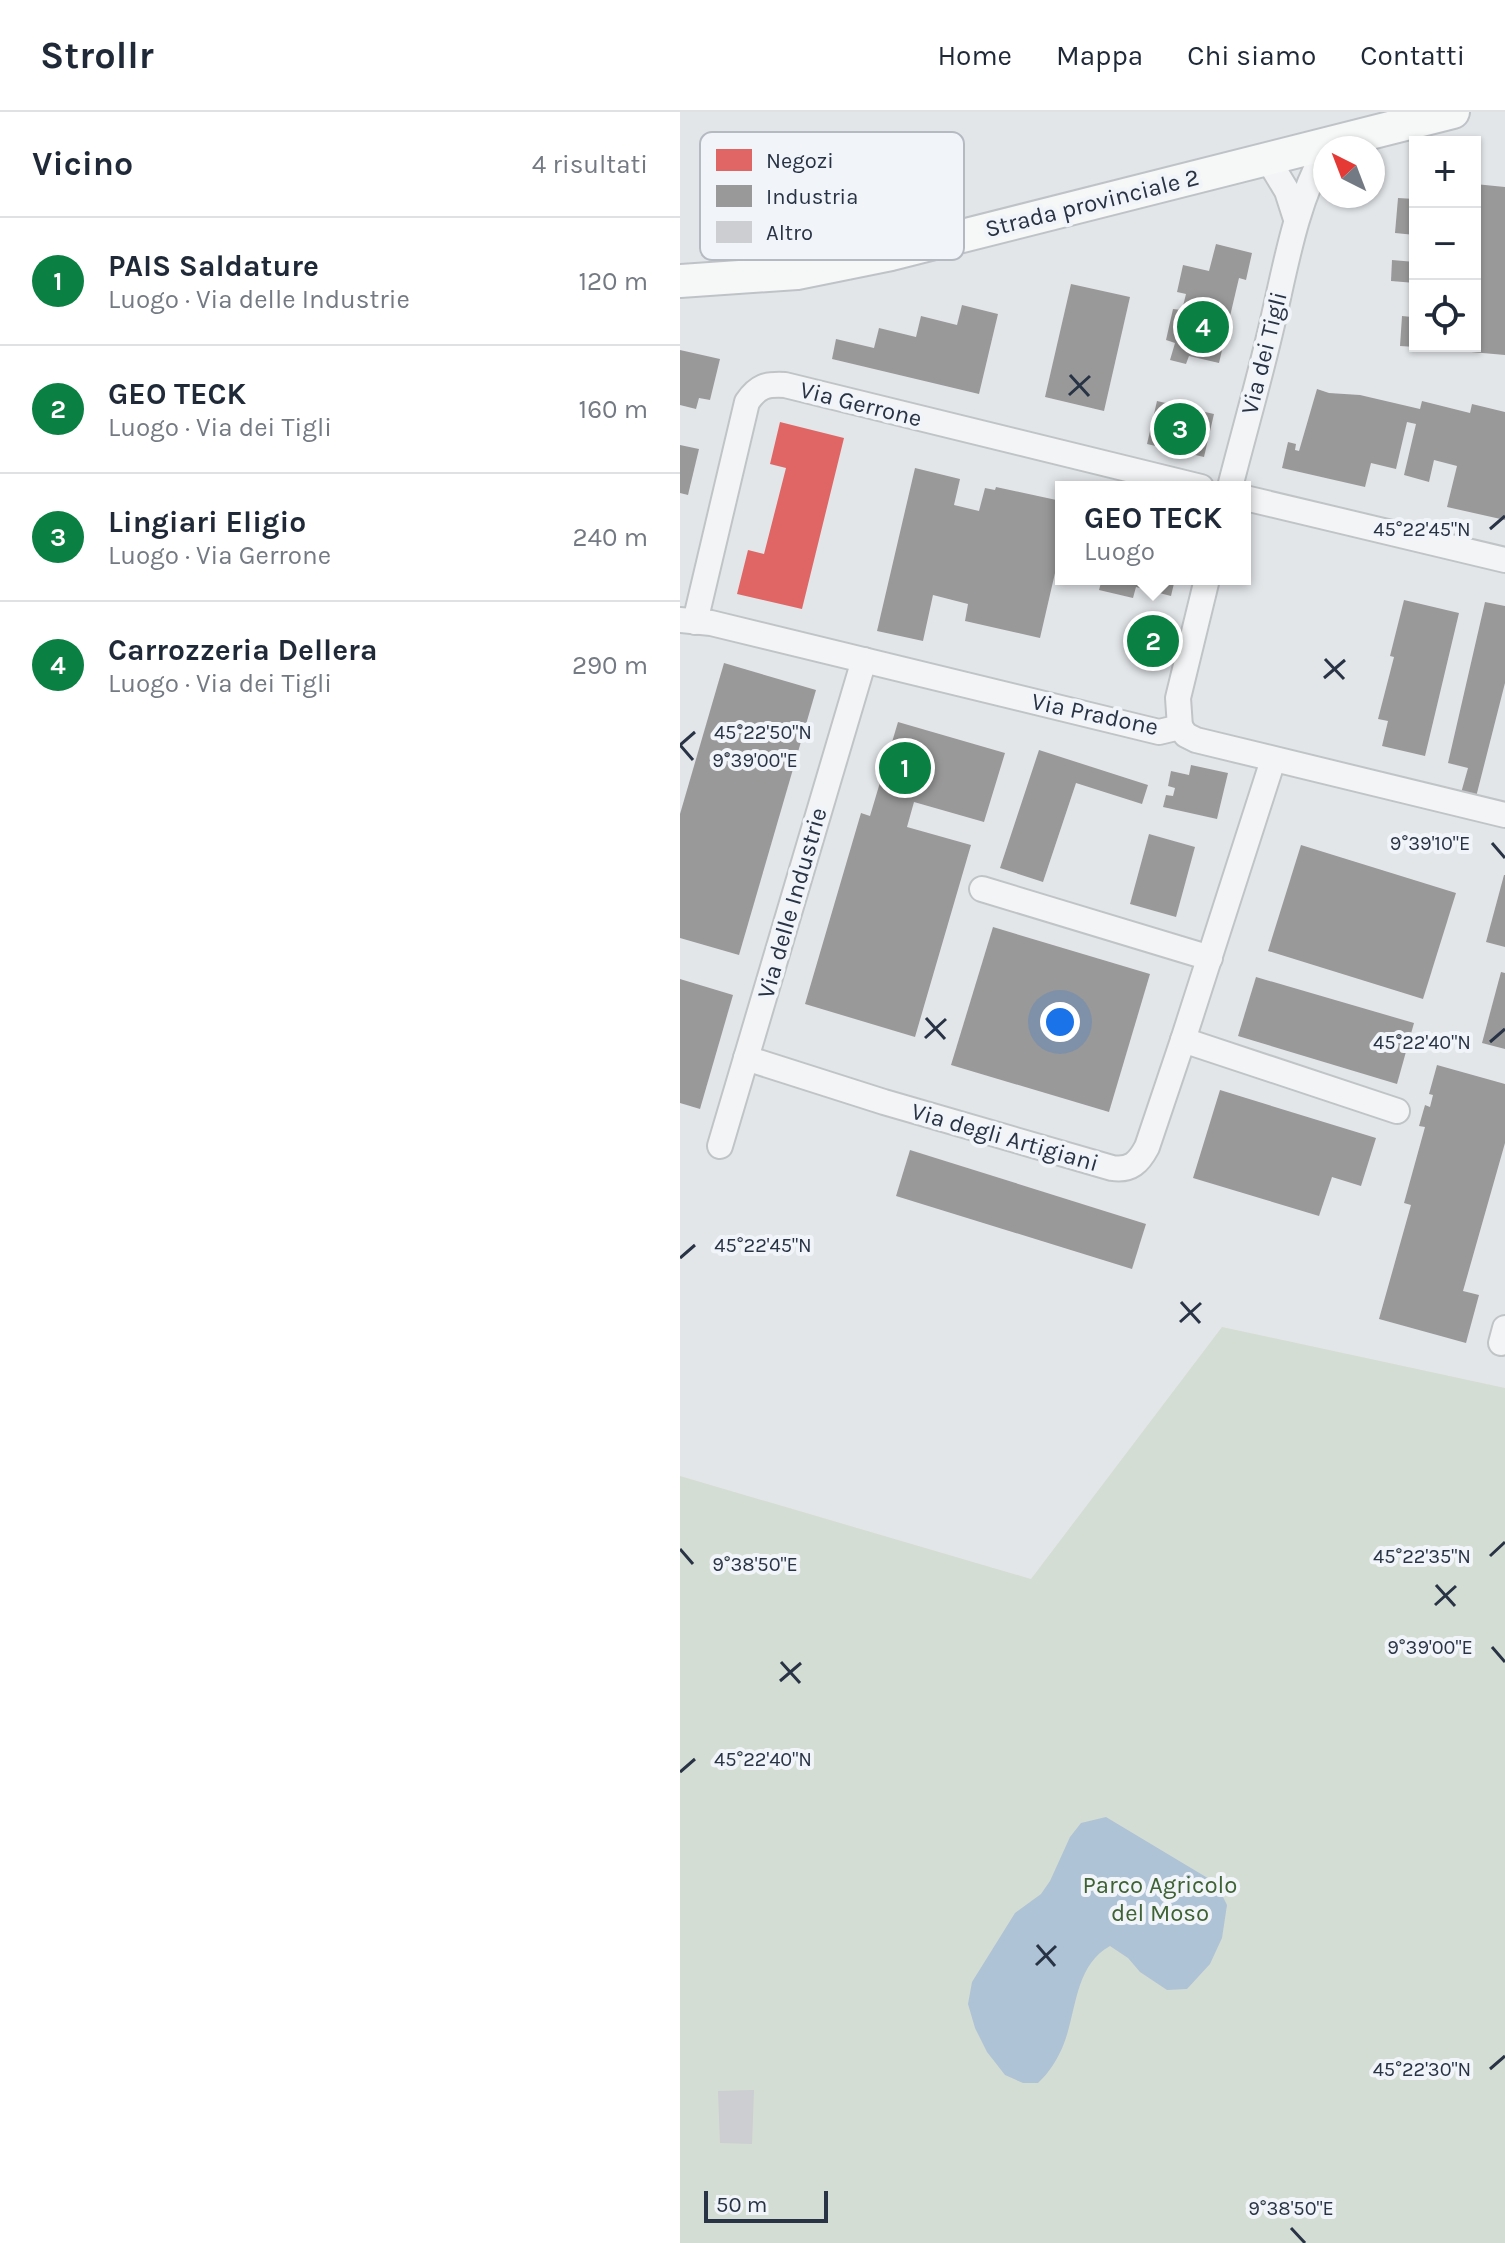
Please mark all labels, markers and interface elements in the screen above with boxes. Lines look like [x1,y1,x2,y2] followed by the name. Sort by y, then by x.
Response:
[40,33,154,78] text: Strollr
[937,39,1012,72] text: Home
[1056,39,1143,72] text: Mappa
[1187,39,1316,72] text: Chi siamo
[1360,39,1465,72] text: Contatti
[700,132,964,260] legend
[1313,136,1385,208] north arrow
[1409,136,1481,352] map controls
[1409,136,1481,208] button: +
[32,144,133,184] text: Vicino
[766,148,834,174] text: Negozi
[532,149,648,180] text: 4 risultati
[982,163,1202,243] street label: Strada provinciale 2
[766,184,858,210] text: Industria
[1409,208,1481,280] button: −
[766,220,813,246] text: Altro
[108,248,319,284] text: PAIS Saldature
[53,266,63,297] text: 1
[578,266,648,297] text: 120 m
[1409,280,1481,352] button: locate
[108,284,410,315] text: Luogo · Via delle Industrie
[1235,289,1293,417] street label: Via dei Tigli
[1177,297,1229,357] pin: 4
[797,375,925,433] street label: Via Gerrone
[108,376,246,412] text: GEO TECK
[50,394,66,425] text: 2
[579,394,648,425] text: 160 m
[1154,399,1206,459] pin: 3
[108,412,332,443] text: Luogo · Via dei Tigli
[1055,481,1251,585] popup
[1084,500,1222,536] text: GEO TECK
[108,504,306,540] text: Lingiari Eligio
[1373,518,1471,541] text: 45°22'45"N
[50,522,66,553] text: 3
[572,522,648,553] text: 240 m
[1084,536,1155,567] text: Luogo
[108,540,331,571] text: Luogo · Via Gerrone
[1127,611,1179,671] pin: 2
[108,632,377,668] text: Carrozzeria Dellera
[50,650,66,681] text: 4
[572,650,648,681] text: 290 m
[108,668,332,699] text: Luogo · Via dei Tigli
[1029,687,1161,741] street label: Via Pradone
[714,721,812,744] text: 45°22'50"N
[879,738,931,798] pin: 1
[712,749,798,772] text: 9°39'00"E
[751,804,833,1002] street label: Via delle Industrie
[1390,832,1470,855] text: 9°39'10"E
[1040,1002,1080,1042] your location
[1373,1031,1471,1054] text: 45°22'40"N
[908,1097,1102,1177] street label: Via degli Artigiani
[714,1234,812,1257] text: 45°22'45"N
[1373,1545,1471,1568] text: 45°22'35"N
[712,1553,798,1576] text: 9°38'50"E
[1387,1636,1473,1659] text: 9°39'00"E
[714,1748,812,1771] text: 45°22'40"N
[1083,1871,1237,1927] park label: Parco Agricolo del Moso
[1373,2058,1471,2081] text: 45°22'30"N
[704,2187,828,2223] scale bar
[716,2192,767,2218] text: 50 m
[1248,2197,1334,2220] text: 9°38'50"E

